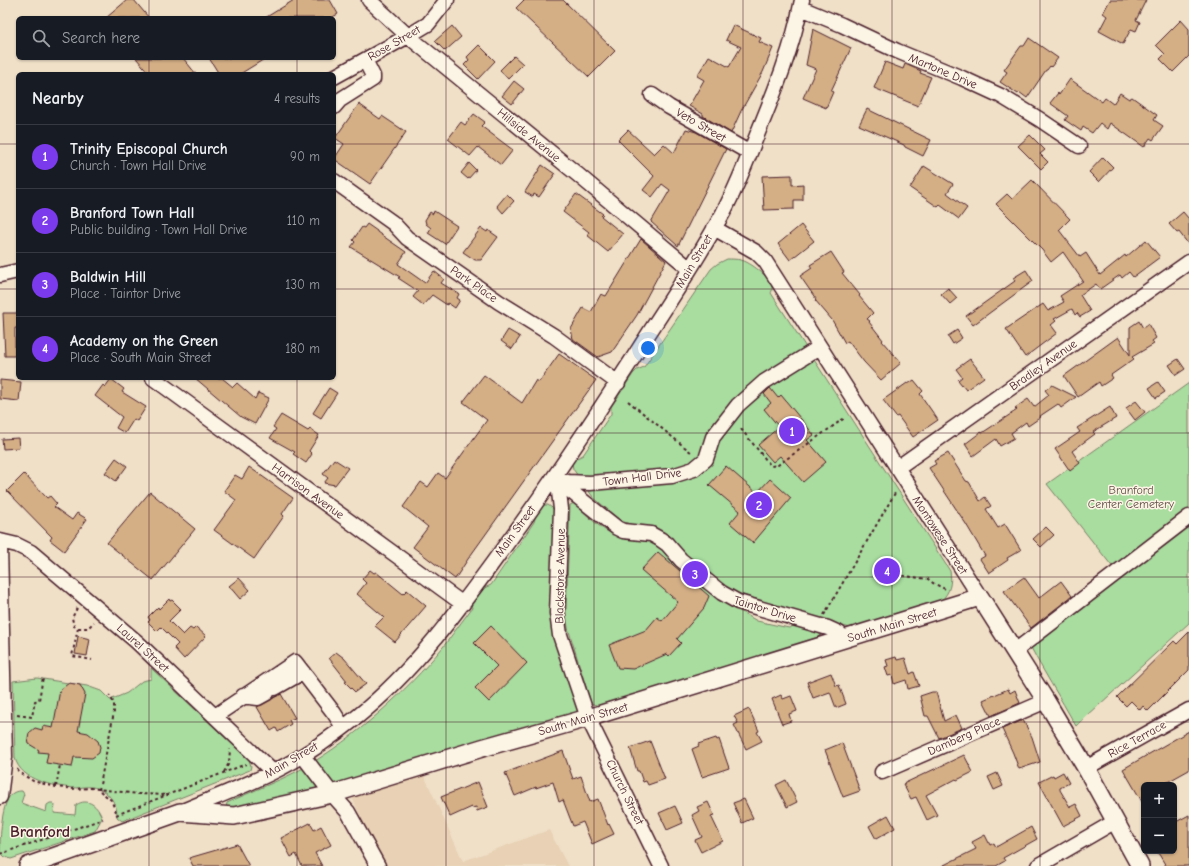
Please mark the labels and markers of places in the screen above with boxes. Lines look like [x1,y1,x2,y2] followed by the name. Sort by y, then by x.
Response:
[779,416,805,446] pin: 1
[746,490,772,520] pin: 2
[874,556,900,586] pin: 4
[682,559,708,589] pin: 3

